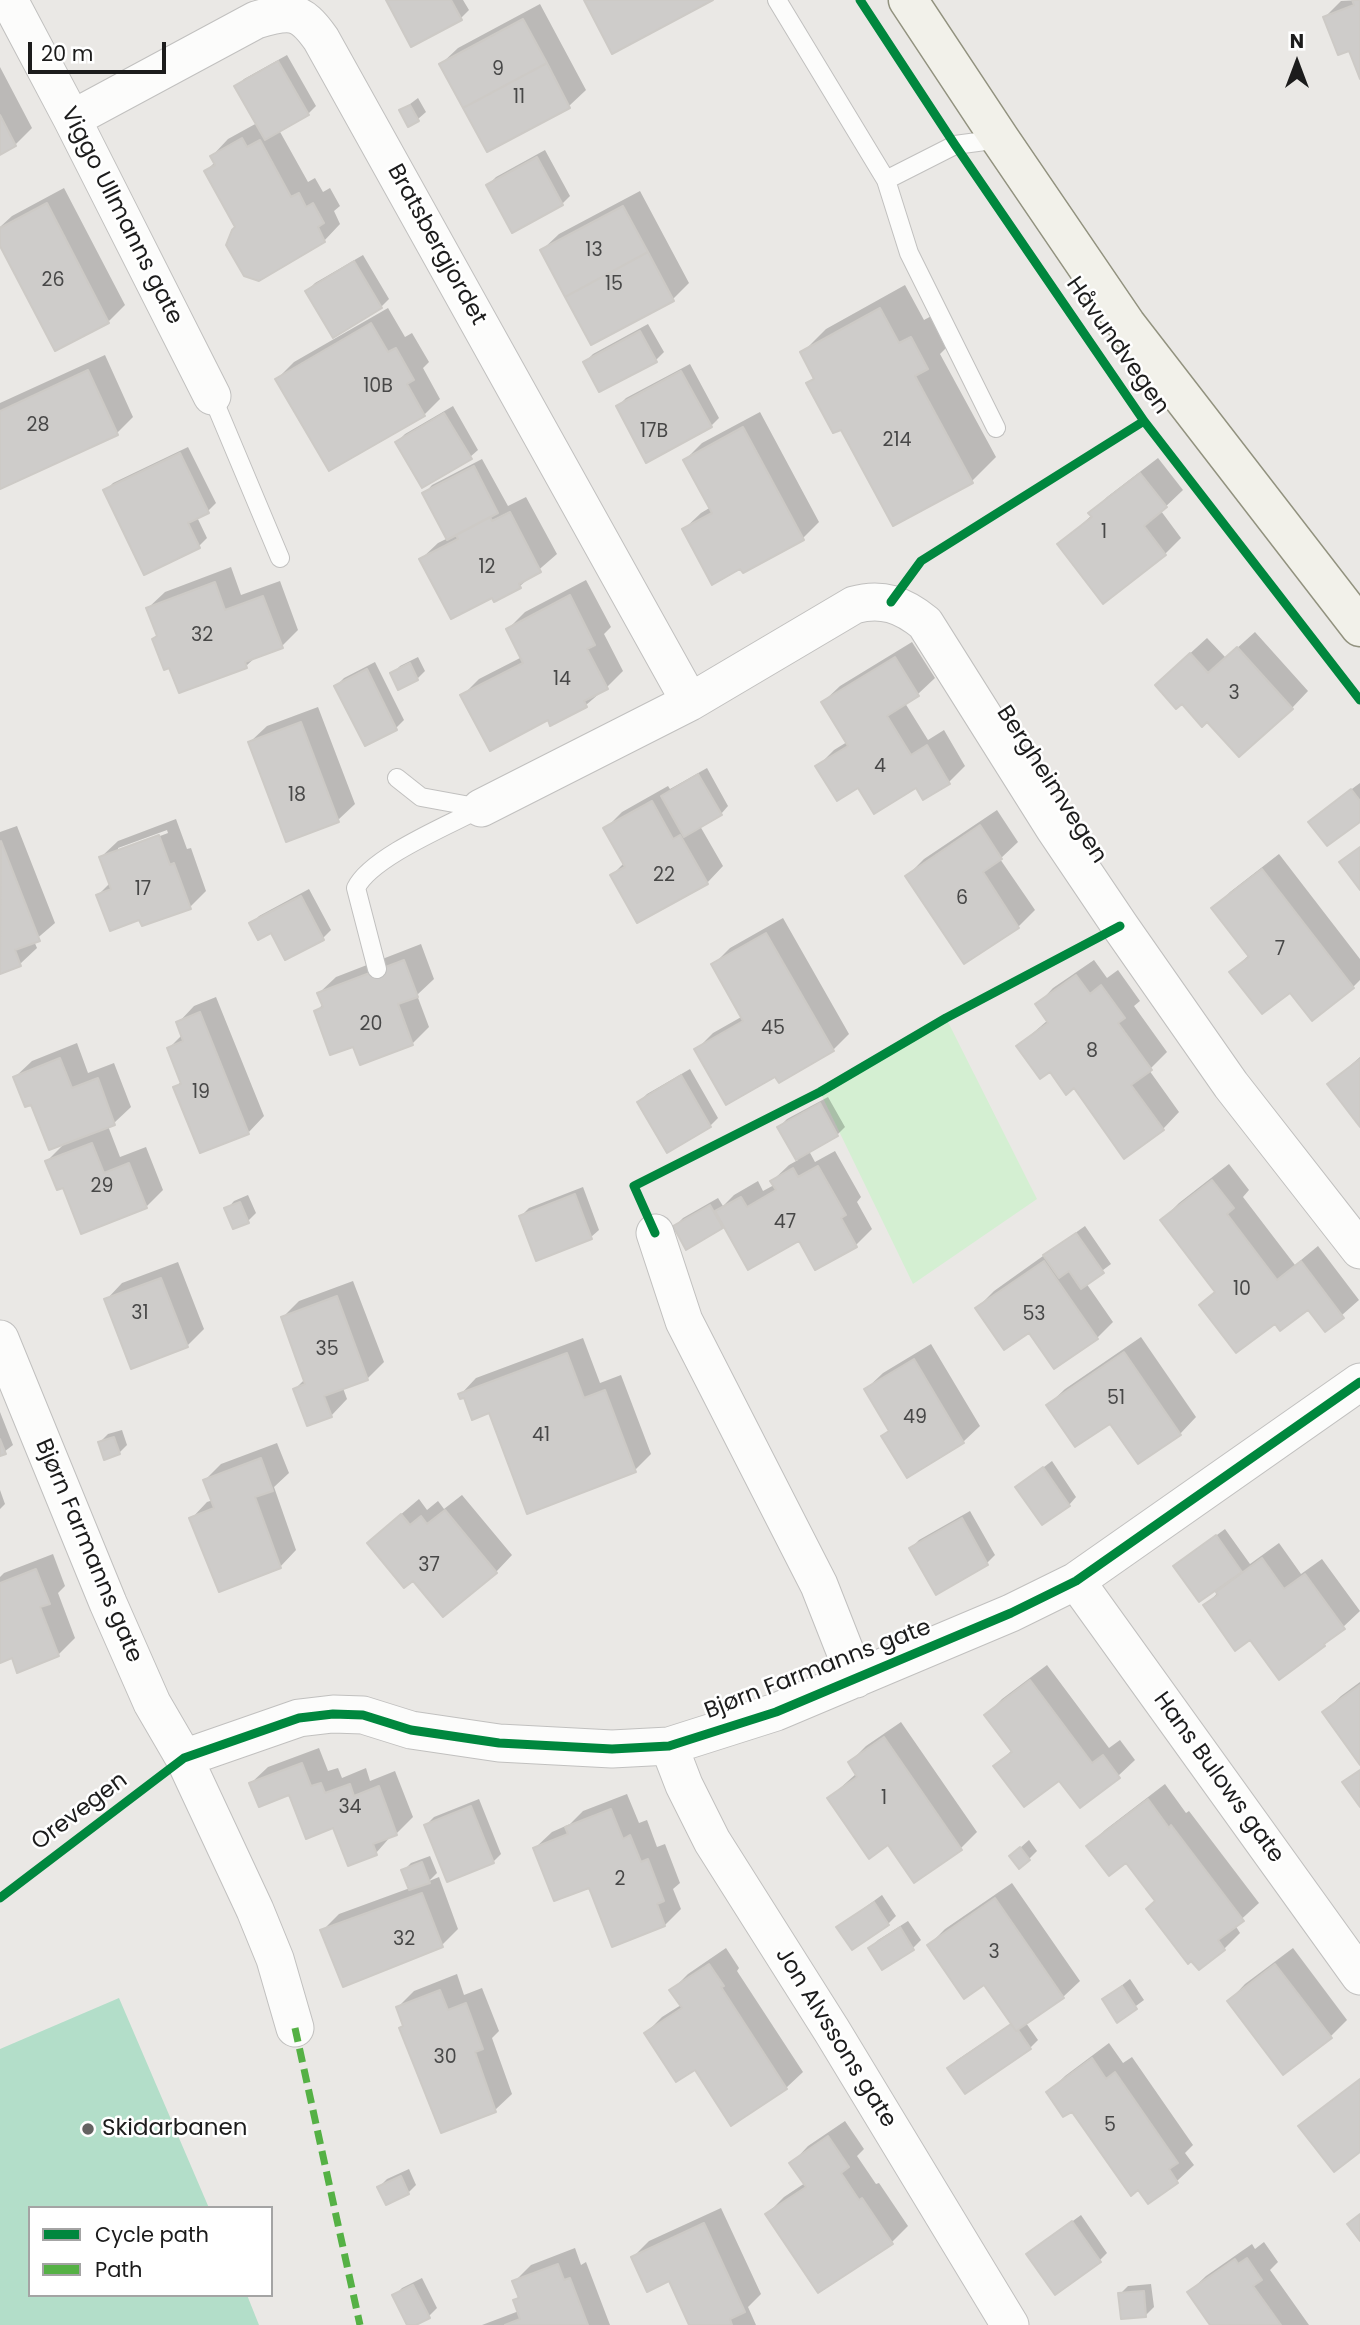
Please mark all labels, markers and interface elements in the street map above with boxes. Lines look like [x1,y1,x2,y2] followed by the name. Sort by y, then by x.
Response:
[32,28,170,72] scale bar
[1262,28,1332,98] north arrow
[1290,28,1304,55] text: N
[41,39,94,68] text: 20 m
[492,59,504,81] house number: 9
[513,87,525,109] house number: 11
[54,103,188,329] street label: Viggo Ullmanns gate
[380,160,492,330] street label: Bratsbergjordet
[585,240,603,262] house number: 13
[42,270,64,292] house number: 26
[1060,272,1174,420] street label: Håvundvegen
[605,274,623,296] house number: 15
[363,376,393,398] house number: 10B
[27,415,49,437] house number: 28
[640,421,668,443] house number: 17B
[883,430,911,452] house number: 214
[1101,522,1107,544] house number: 1
[478,557,496,579] house number: 12
[191,625,213,647] house number: 32
[553,669,571,691] house number: 14
[1228,683,1240,705] house number: 3
[990,701,1112,869] street label: Bergheimvegen
[874,756,886,778] house number: 4
[288,785,306,807] house number: 18
[653,865,675,887] house number: 22
[135,879,151,901] house number: 17
[956,888,968,910] house number: 6
[1275,939,1285,961] house number: 7
[360,1014,382,1036] house number: 20
[761,1018,785,1040] house number: 45
[1086,1041,1098,1063] house number: 8
[192,1082,210,1104] house number: 19
[91,1176,113,1198] house number: 29
[774,1212,796,1234] house number: 47
[1233,1279,1251,1301] house number: 10
[131,1303,149,1325] house number: 31
[1022,1304,1046,1326] house number: 53
[315,1339,339,1361] house number: 35
[1107,1388,1125,1410] house number: 51
[903,1407,927,1429] house number: 49
[532,1425,550,1447] house number: 41
[28,1435,148,1667] street label: Bjørn Farmanns gate
[418,1555,440,1577] house number: 37
[701,1614,935,1726] street label: Bjørn Farmanns gate
[1147,1687,1289,1869] street label: Hans Bulows gate
[27,1767,133,1857] street label: Orevegen
[881,1788,887,1810] house number: 1
[338,1797,362,1819] house number: 34
[615,1869,625,1891] house number: 2
[393,1929,415,1951] house number: 32
[988,1942,1000,1964] house number: 3
[768,1943,902,2133] street label: Jon Alvssons gate
[433,2047,457,2069] house number: 30
[102,2115,247,2143] place label: Skidarbanen
[1104,2115,1116,2137] house number: 5
[80,2121,96,2137] marker: Skidarbanen
[28,2206,273,2297] legend
[95,2220,209,2249] text: Cycle path
[95,2255,142,2284] text: Path

